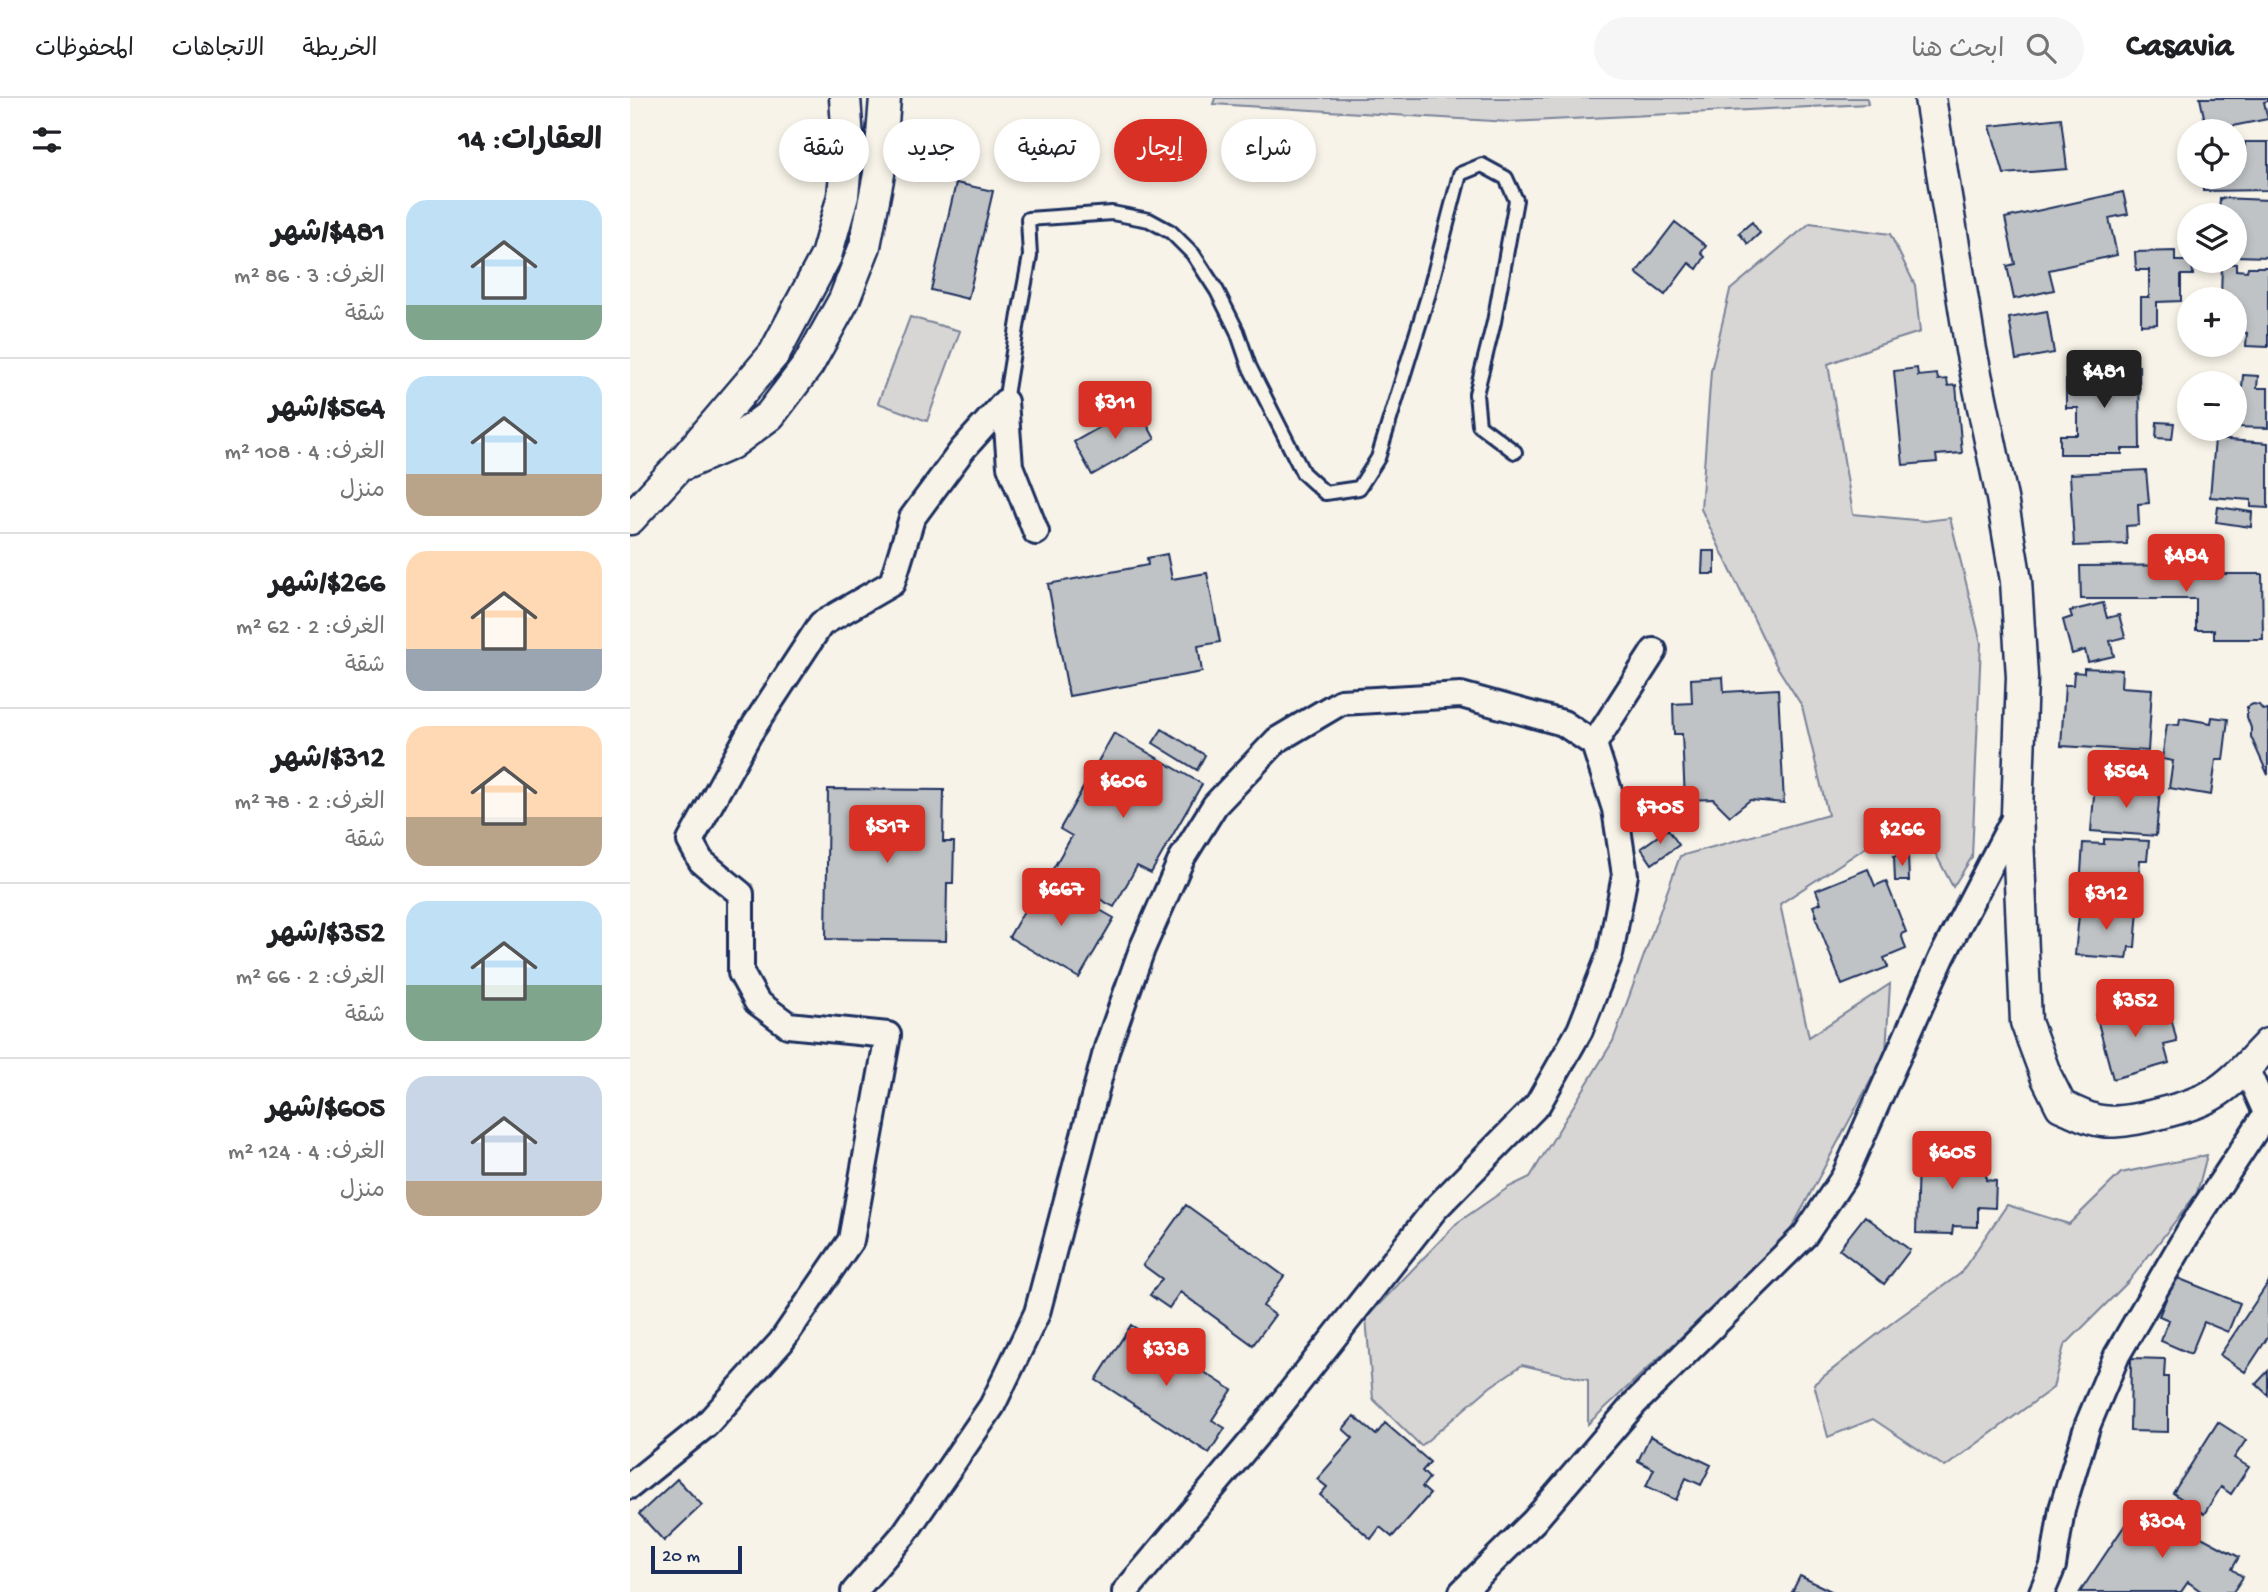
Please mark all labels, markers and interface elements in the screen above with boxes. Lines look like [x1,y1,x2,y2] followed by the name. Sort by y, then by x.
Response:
[1594,17,2084,80] search box
[2022,29,2060,67] icon: search
[2126,29,2233,67] text: Casavia
[35,36,134,65] text: المحفوظات
[172,36,265,65] text: الاتجاهات
[303,36,377,65] text: الخريطة
[1911,36,2004,67] text: ابحث هنا
[779,119,869,182] chip: شقة
[883,119,980,182] chip: جديد
[994,119,1100,182] chip: تصفية
[1114,119,1207,182] chip: إيجار
[1221,119,1316,182] chip: شراء
[2177,119,2247,441] map controls
[2177,119,2247,189] button: locate
[28,121,66,159] icon: filters
[459,125,602,160] text: العقارات: 14
[2177,203,2247,273] button: layers
[272,217,385,252] text: $481/شهر
[462,228,546,312] icon: home
[234,264,385,291] text: الغرف: 3 · 86 m²
[2177,287,2247,357] button: +
[345,302,385,329] text: شقة
[2063,350,2145,410] pin: $481
[2082,359,2126,386] text: $481
[2177,371,2247,441] button: −
[1074,382,1156,441] pin: $311
[1095,390,1135,417] text: $311
[269,393,385,428] text: $564/شهر
[462,404,546,488] icon: home
[224,440,385,467] text: الغرف: 4 · 108 m²
[340,478,385,505] text: منزل
[2145,534,2227,594] pin: $484
[2164,543,2208,570] text: $484
[269,568,385,603] text: $266/شهر
[462,579,546,663] icon: home
[236,615,385,642] text: الغرف: 2 · 62 m²
[345,653,385,680] text: شقة
[272,743,385,778] text: $312/شهر
[2085,750,2167,810] pin: $564
[462,754,546,838] icon: home
[2104,759,2148,786] text: $564
[1082,760,1164,820] pin: $606
[1100,769,1146,796] text: $606
[1619,786,1701,846] pin: $705
[234,790,385,817] text: الغرف: 2 · 78 m²
[1636,795,1684,822] text: $705
[846,806,928,865] pin: $517
[1861,808,1943,868] pin: $266
[865,814,909,841] text: $517
[1880,817,1924,844] text: $266
[345,828,385,855] text: شقة
[1020,868,1102,928] pin: $667
[2065,872,2147,932] pin: $312
[1038,877,1084,904] text: $667
[2085,881,2127,908] text: $312
[268,918,385,953] text: $352/شهر
[462,929,546,1013] icon: home
[236,965,385,992] text: الغرف: 2 · 66 m²
[2094,979,2176,1039] pin: $352
[2112,988,2158,1015] text: $352
[345,1003,385,1030] text: شقة
[266,1093,385,1128] text: $605/شهر
[462,1104,546,1188] icon: home
[1911,1132,1993,1191] pin: $605
[228,1140,385,1167] text: الغرف: 4 · 124 m²
[1928,1140,1976,1167] text: $605
[340,1178,385,1205] text: منزل
[1125,1328,1207,1388] pin: $338
[1143,1337,1189,1364] text: $338
[2121,1500,2203,1560] pin: $304
[2139,1509,2185,1536] text: $304
[651,1543,742,1575] scale bar
[662,1546,700,1569] text: 20 m

